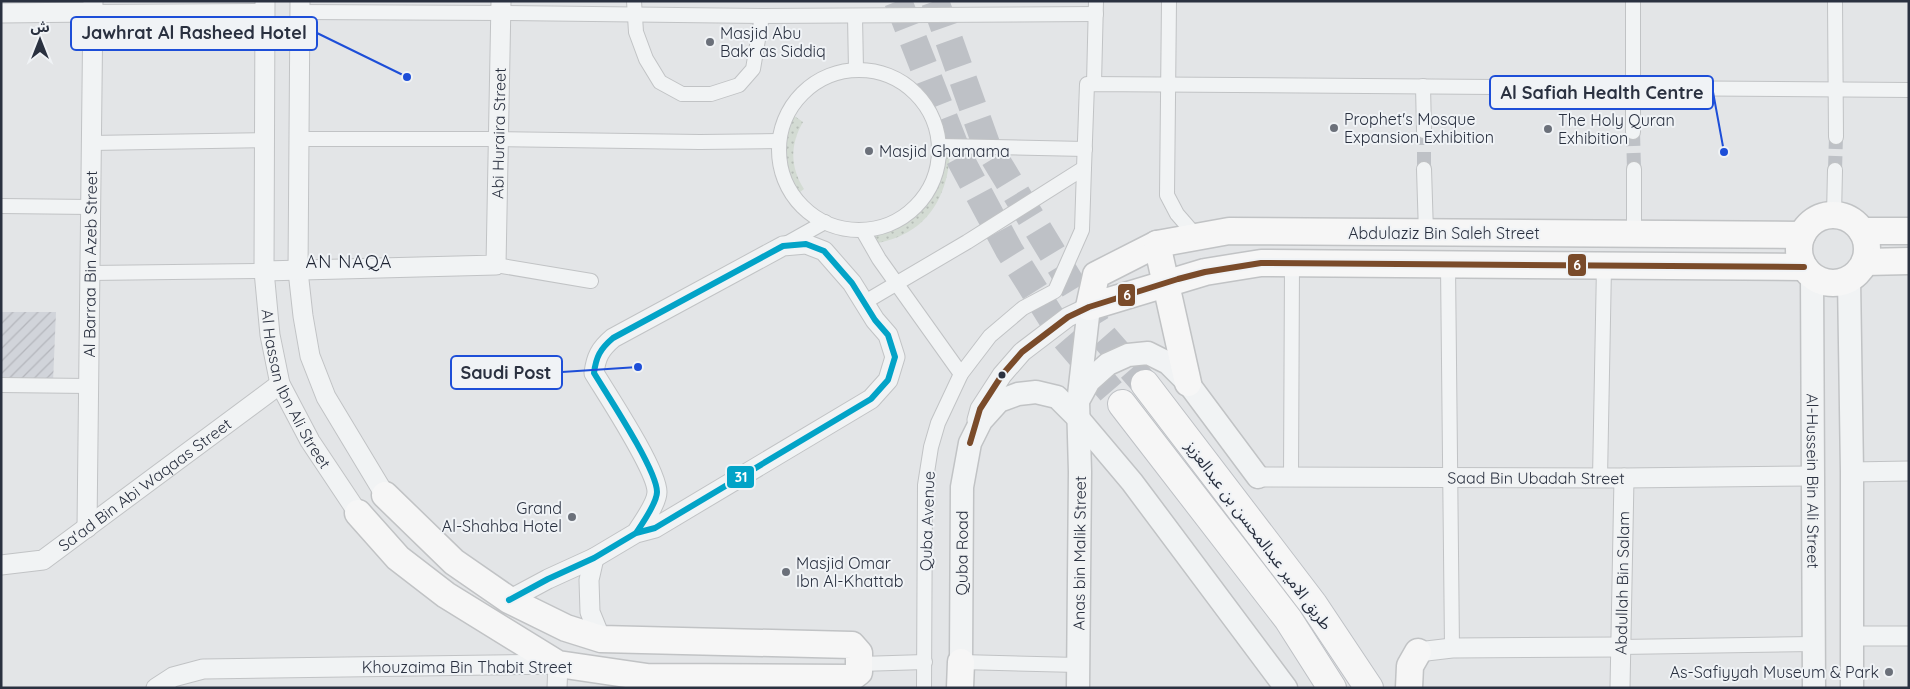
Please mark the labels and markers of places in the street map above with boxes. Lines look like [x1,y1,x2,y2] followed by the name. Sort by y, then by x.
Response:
[71,17,317,50] callout: Jawhrat Al Rasheed Hotel
[720,23,826,61] place label: Masjid Abu Bakr as Siddiq
[704,36,716,48] marker: Masjid Abu Bakr as Siddiq
[1490,76,1713,109] callout: Al Safiah Health Centre
[1344,109,1494,147] place label: Prophet's Mosque Expansion Exhibition
[1558,110,1675,148] place label: The Holy Quran Exhibition
[1328,122,1340,134] marker: Prophet's Mosque Expansion Exhibition
[1542,123,1554,135] marker: The Holy Quran Exhibition
[879,141,1010,161] place label: Masjid Ghamama
[863,145,875,157] marker: Masjid Ghamama
[451,356,562,389] callout: Saudi Post
[997,370,1007,380] unlabelled marker
[442,498,562,536] place label: Grand Al-Shahba Hotel
[566,511,578,523] marker: Grand Al-Shahba Hotel
[796,553,903,591] place label: Masjid Omar Ibn Al-Khattab
[780,566,792,578] marker: Masjid Omar Ibn Al-Khattab
[1670,662,1879,682] place label: As-Safiyyah Museum & Park
[1883,666,1895,678] marker: As-Safiyyah Museum & Park

